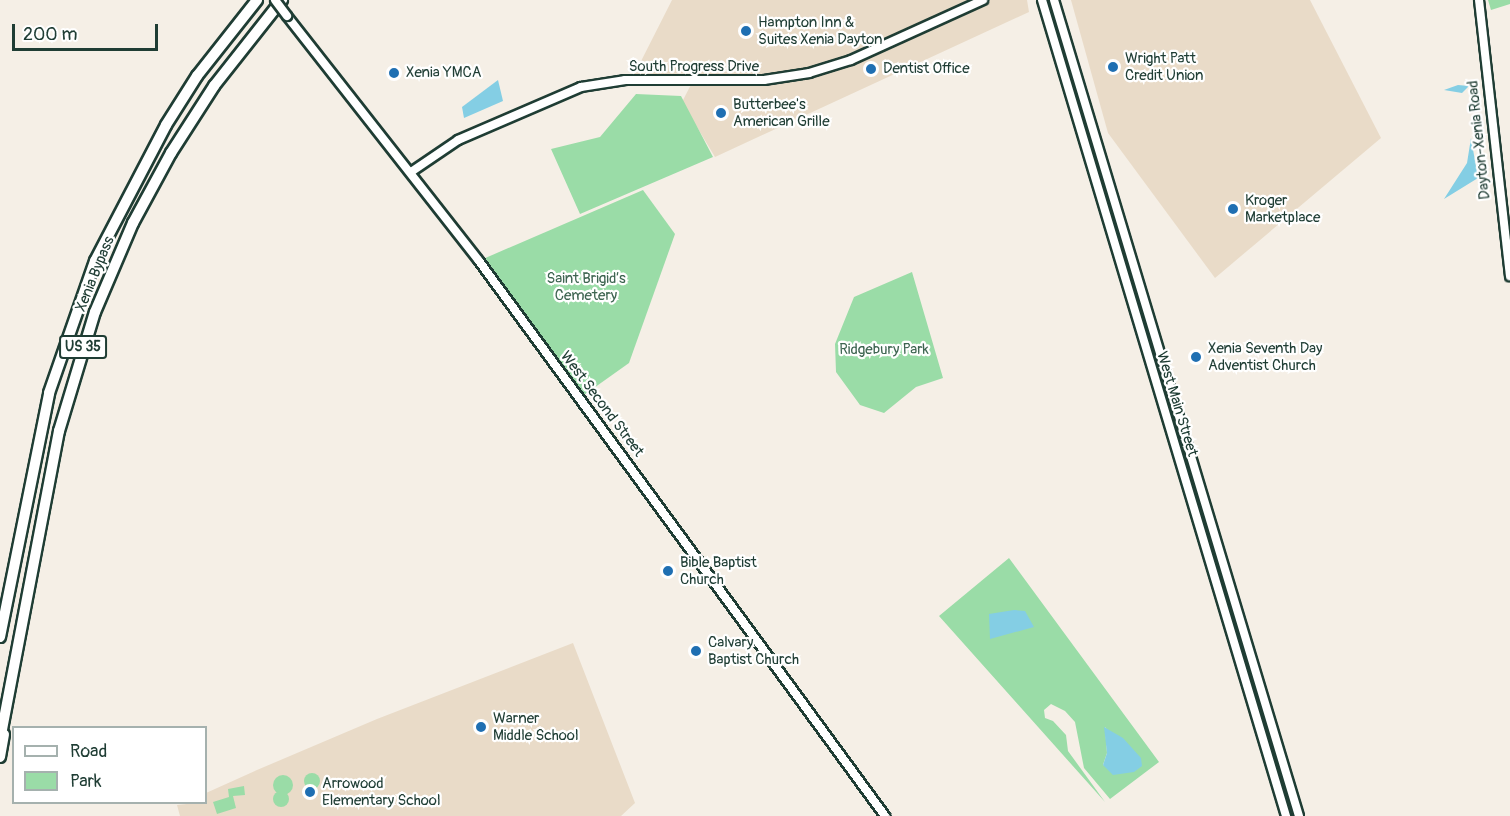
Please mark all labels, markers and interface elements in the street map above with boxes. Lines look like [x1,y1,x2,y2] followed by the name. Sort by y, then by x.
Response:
[15,12,160,50] scale bar
[758,13,883,48] place label: Hampton Inn & Suites Xenia Dayton
[23,23,78,46] text: 200 m
[739,24,753,38] marker: Hampton Inn & Suites Xenia Dayton
[1125,49,1204,84] place label: Wright Patt Credit Union
[629,58,759,76] street label: South Progress Drive
[883,60,970,78] place label: Dentist Office
[1106,60,1120,74] marker: Wright Patt Credit Union
[864,62,878,76] marker: Dentist Office
[406,64,481,82] place label: Xenia YMCA
[387,66,401,80] marker: Xenia YMCA
[1464,80,1494,200] street label: Dayton-Xenia Road
[733,95,830,130] place label: Butterbee's American Grille
[714,106,728,120] marker: Butterbee's American Grille
[1245,191,1320,226] place label: Kroger Marketplace
[1226,202,1240,216] marker: Kroger Marketplace
[72,234,118,314] street label: Xenia Bypass
[546,269,626,304] park label: Saint Brigid’s Cemetery
[59,336,107,358] road number: US 35
[1208,339,1322,374] place label: Xenia Seventh Day Adventist Church
[839,341,929,359] park label: Ridgebury Park
[556,348,648,460] street label: West Second Street
[1152,349,1202,459] street label: West Main Street
[1189,350,1203,364] marker: Xenia Seventh Day Adventist Church
[680,553,757,588] place label: Bible Baptist Church
[661,564,675,578] marker: Bible Baptist Church
[708,633,799,668] place label: Calvary Baptist Church
[689,644,703,658] marker: Calvary Baptist Church
[493,709,578,744] place label: Warner Middle School
[474,720,488,734] marker: Warner Middle School
[12,726,207,804] legend
[70,740,107,763] text: Road
[70,770,102,793] text: Park
[322,774,440,809] place label: Arrowood Elementary School
[303,785,317,799] marker: Arrowood Elementary School

